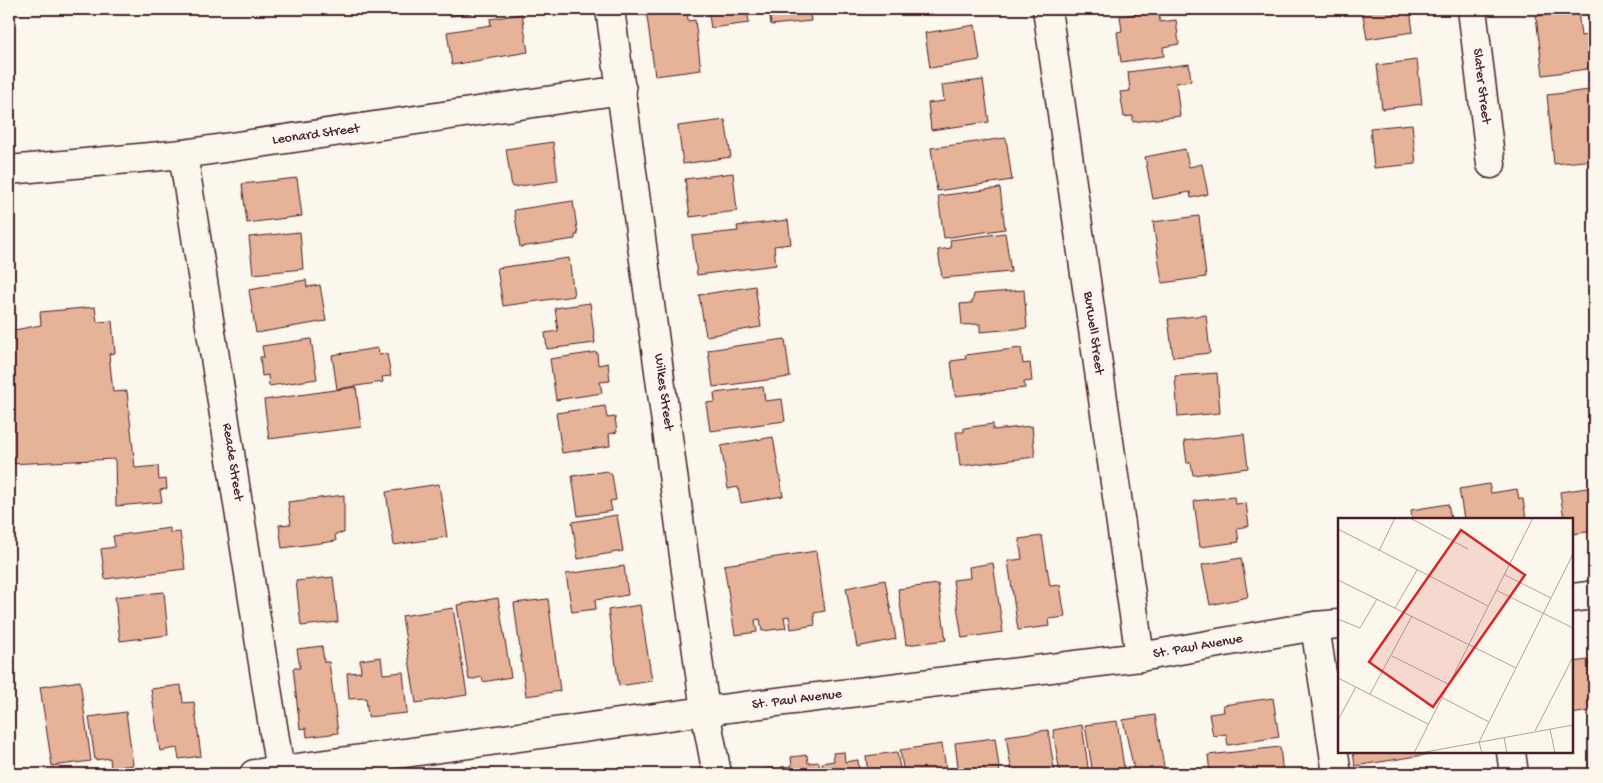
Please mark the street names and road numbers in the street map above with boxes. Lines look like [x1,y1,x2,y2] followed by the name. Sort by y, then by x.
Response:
[1468,47,1494,126] street label: Slater Street
[271,120,362,150] street label: Leonard Street
[1079,289,1107,377] street label: Burwell Street
[649,353,677,433] street label: Wilkes Street
[217,422,247,503] street label: Reade Street
[1152,631,1245,663] street label: St. Paul Avenue
[751,686,844,714] street label: St. Paul Avenue

